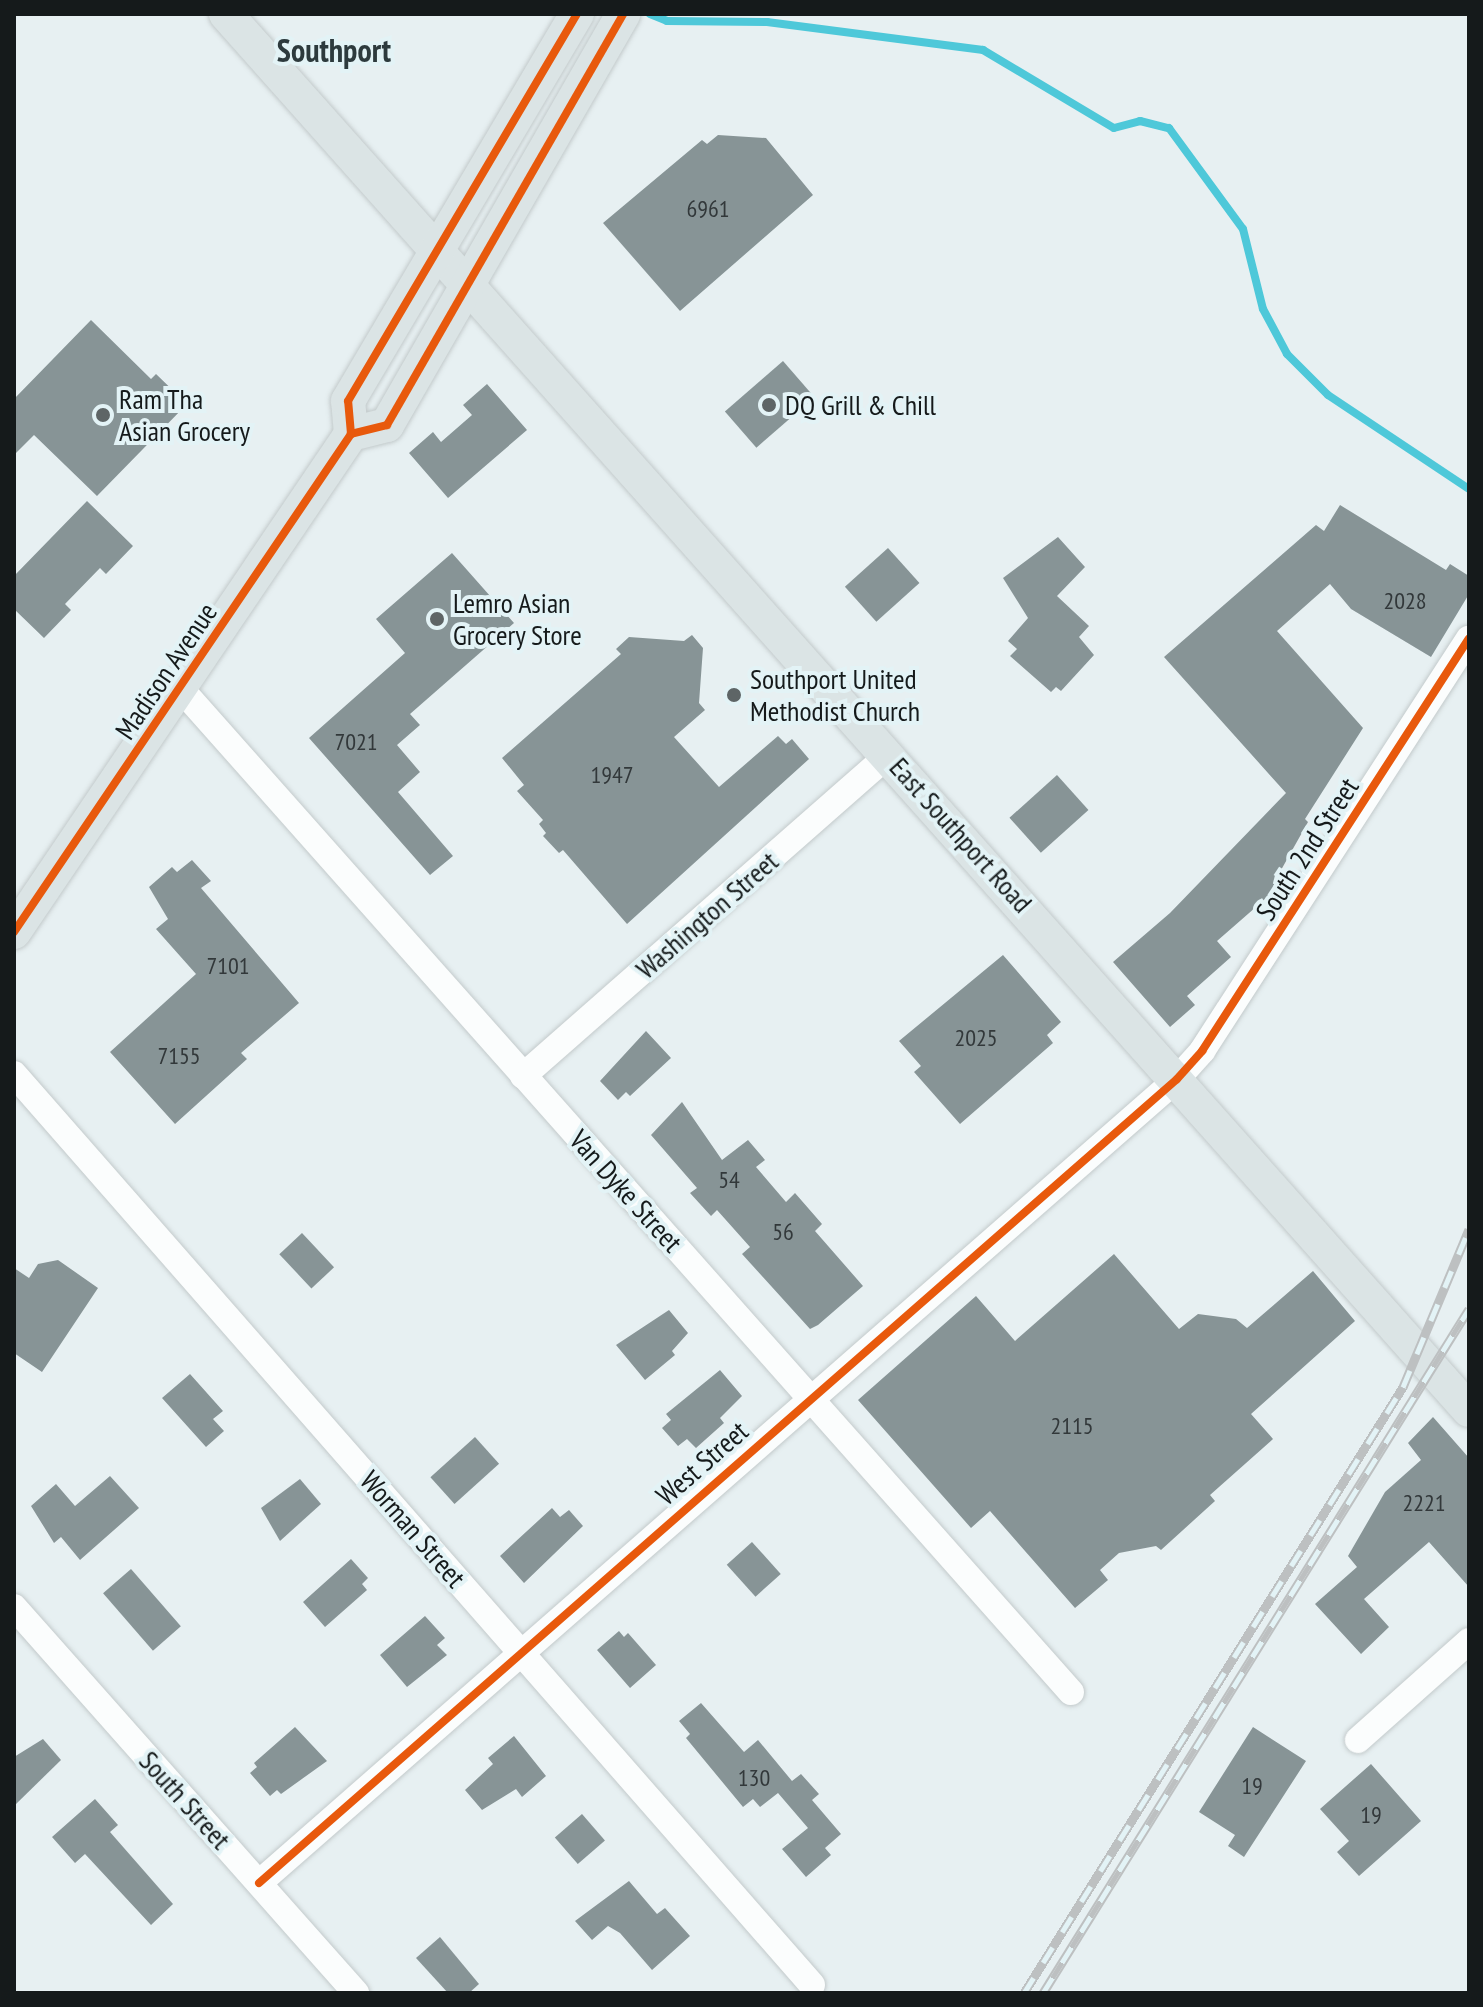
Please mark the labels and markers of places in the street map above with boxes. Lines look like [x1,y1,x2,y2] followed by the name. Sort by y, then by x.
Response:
[119,382,250,448] place label: Ram Tha Asian Grocery
[785,388,936,422] place label: DQ Grill & Chill
[760,396,778,414] marker: DQ Grill & Chill
[94,406,112,424] marker: Ram Tha Asian Grocery
[453,586,583,652] place label: Lemro Asian Grocery Store
[428,610,446,628] marker: Lemro Asian Grocery Store
[750,662,920,728] place label: Southport United Methodist Church
[725,686,743,704] marker: Southport United Methodist Church

